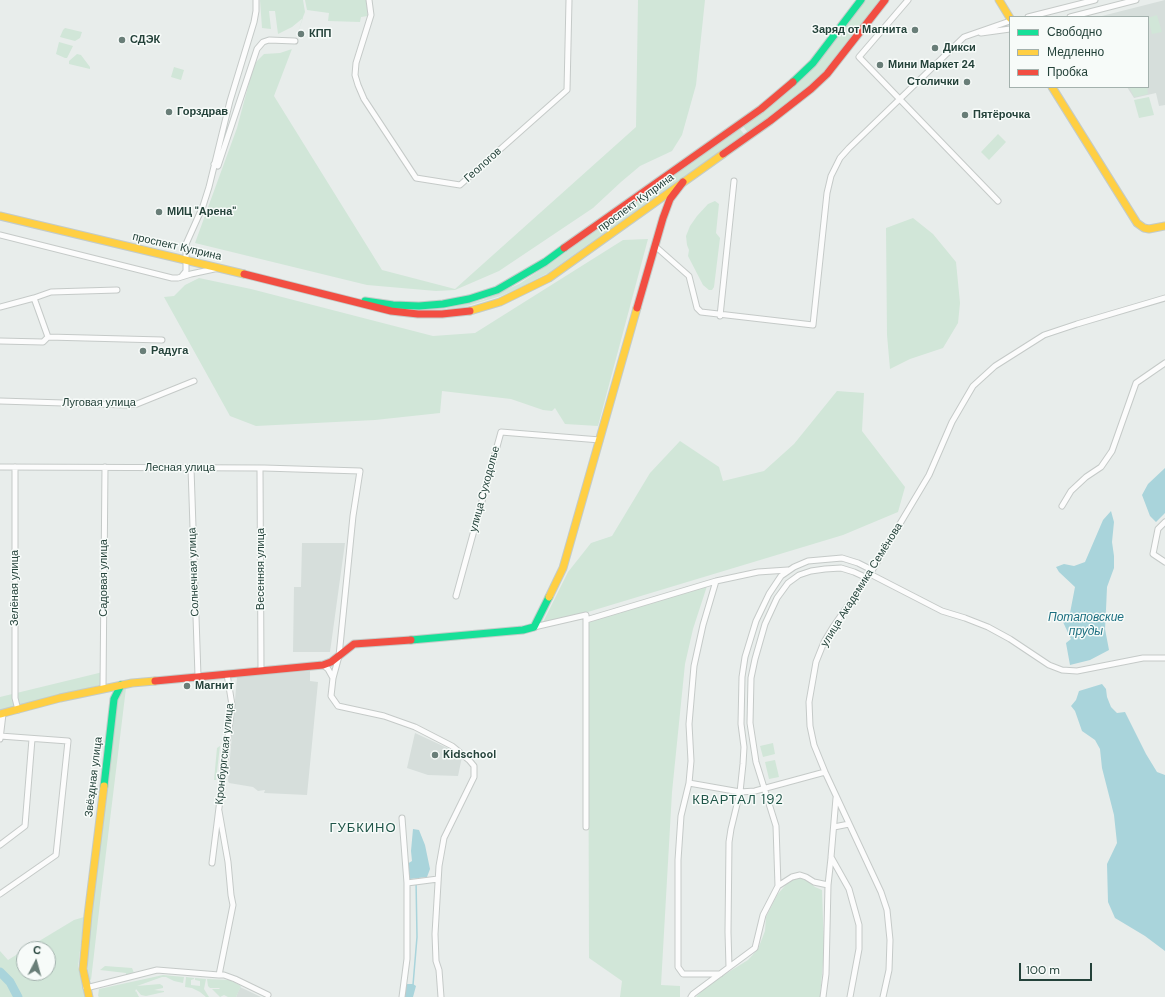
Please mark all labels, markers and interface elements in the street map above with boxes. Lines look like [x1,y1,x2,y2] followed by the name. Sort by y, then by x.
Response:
[1009,16,1149,88] legend
[812,23,907,37] place label: Заряд от Магнита
[1047,24,1102,40] text: Свободно
[910,25,920,35] marker: Заряд от Магнита
[309,27,332,41] place label: КПП
[296,29,306,39] marker: КПП
[130,33,160,47] place label: СДЭК
[117,35,127,45] marker: СДЭК
[943,41,976,55] place label: Дикси
[930,43,940,53] marker: Дикси
[1047,44,1104,60] text: Медленно
[888,58,975,72] place label: Мини Маркет 24
[875,60,885,70] marker: Мини Маркет 24
[1047,64,1088,80] text: Пробка
[907,75,959,89] place label: Столички
[962,77,972,87] marker: Столички
[177,105,228,119] place label: Горздрав
[164,107,174,117] marker: Горздрав
[973,108,1030,122] place label: Пятёрочка
[960,110,970,120] marker: Пятёрочка
[462,145,504,185] street label: Геологов
[595,171,677,235] street label: проспект Куприна
[167,205,236,219] place label: МИЦ "Арена"
[154,207,164,217] marker: МИЦ "Арена"
[131,230,223,264] street label: проспект Куприна
[151,344,188,358] place label: Радуга
[138,346,148,356] marker: Радуга
[62,396,136,410] street label: Луговая улица
[467,445,503,533] street label: улица Суходолье
[145,461,215,475] street label: Лесная улица
[818,521,906,649] street label: улица Академика Семёнова
[186,527,202,617] street label: Солнечная улица
[254,528,268,610] street label: Весенняя улица
[97,539,111,617] street label: Садовая улица
[8,550,22,626] street label: Зелёная улица
[1048,611,1124,639] water label: Потаповские пруды
[195,679,234,693] place label: Магнит
[182,681,192,691] marker: Магнит
[213,703,237,805] street label: Кронбургская улица
[83,736,105,818] street label: Звёздная улица
[443,748,496,762] place label: Kidschool
[430,750,440,760] marker: Kidschool
[692,793,784,809] district label: КВАРТАЛ 192
[329,821,397,837] district label: ГУБКИНО
[16,941,56,981] north arrow
[32,943,42,957] text: С
[1021,955,1094,981] scale bar
[1026,962,1060,978] text: 100 m

